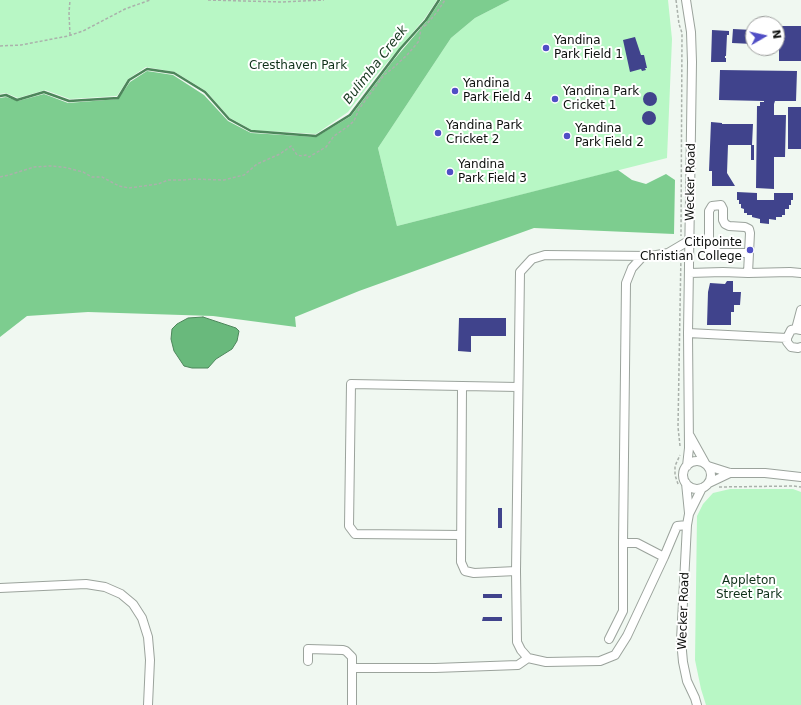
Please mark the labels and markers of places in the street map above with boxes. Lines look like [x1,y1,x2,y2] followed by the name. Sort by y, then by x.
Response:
[554,34,623,62] place label: Yandina Park Field 1
[541,43,551,53] marker: Yandina Park Field 1
[463,77,532,105] place label: Yandina Park Field 4
[563,85,639,113] place label: Yandina Park Cricket 1
[450,86,460,96] marker: Yandina Park Field 4
[550,94,560,104] marker: Yandina Park Cricket 1
[446,119,522,147] place label: Yandina Park Cricket 2
[575,122,644,150] place label: Yandina Park Field 2
[433,128,443,138] marker: Yandina Park Cricket 2
[562,131,572,141] marker: Yandina Park Field 2
[458,158,527,186] place label: Yandina Park Field 3
[445,167,455,177] marker: Yandina Park Field 3
[640,236,742,264] place label: Citipointe Christian College
[745,245,755,255] marker: Citipointe Christian College

